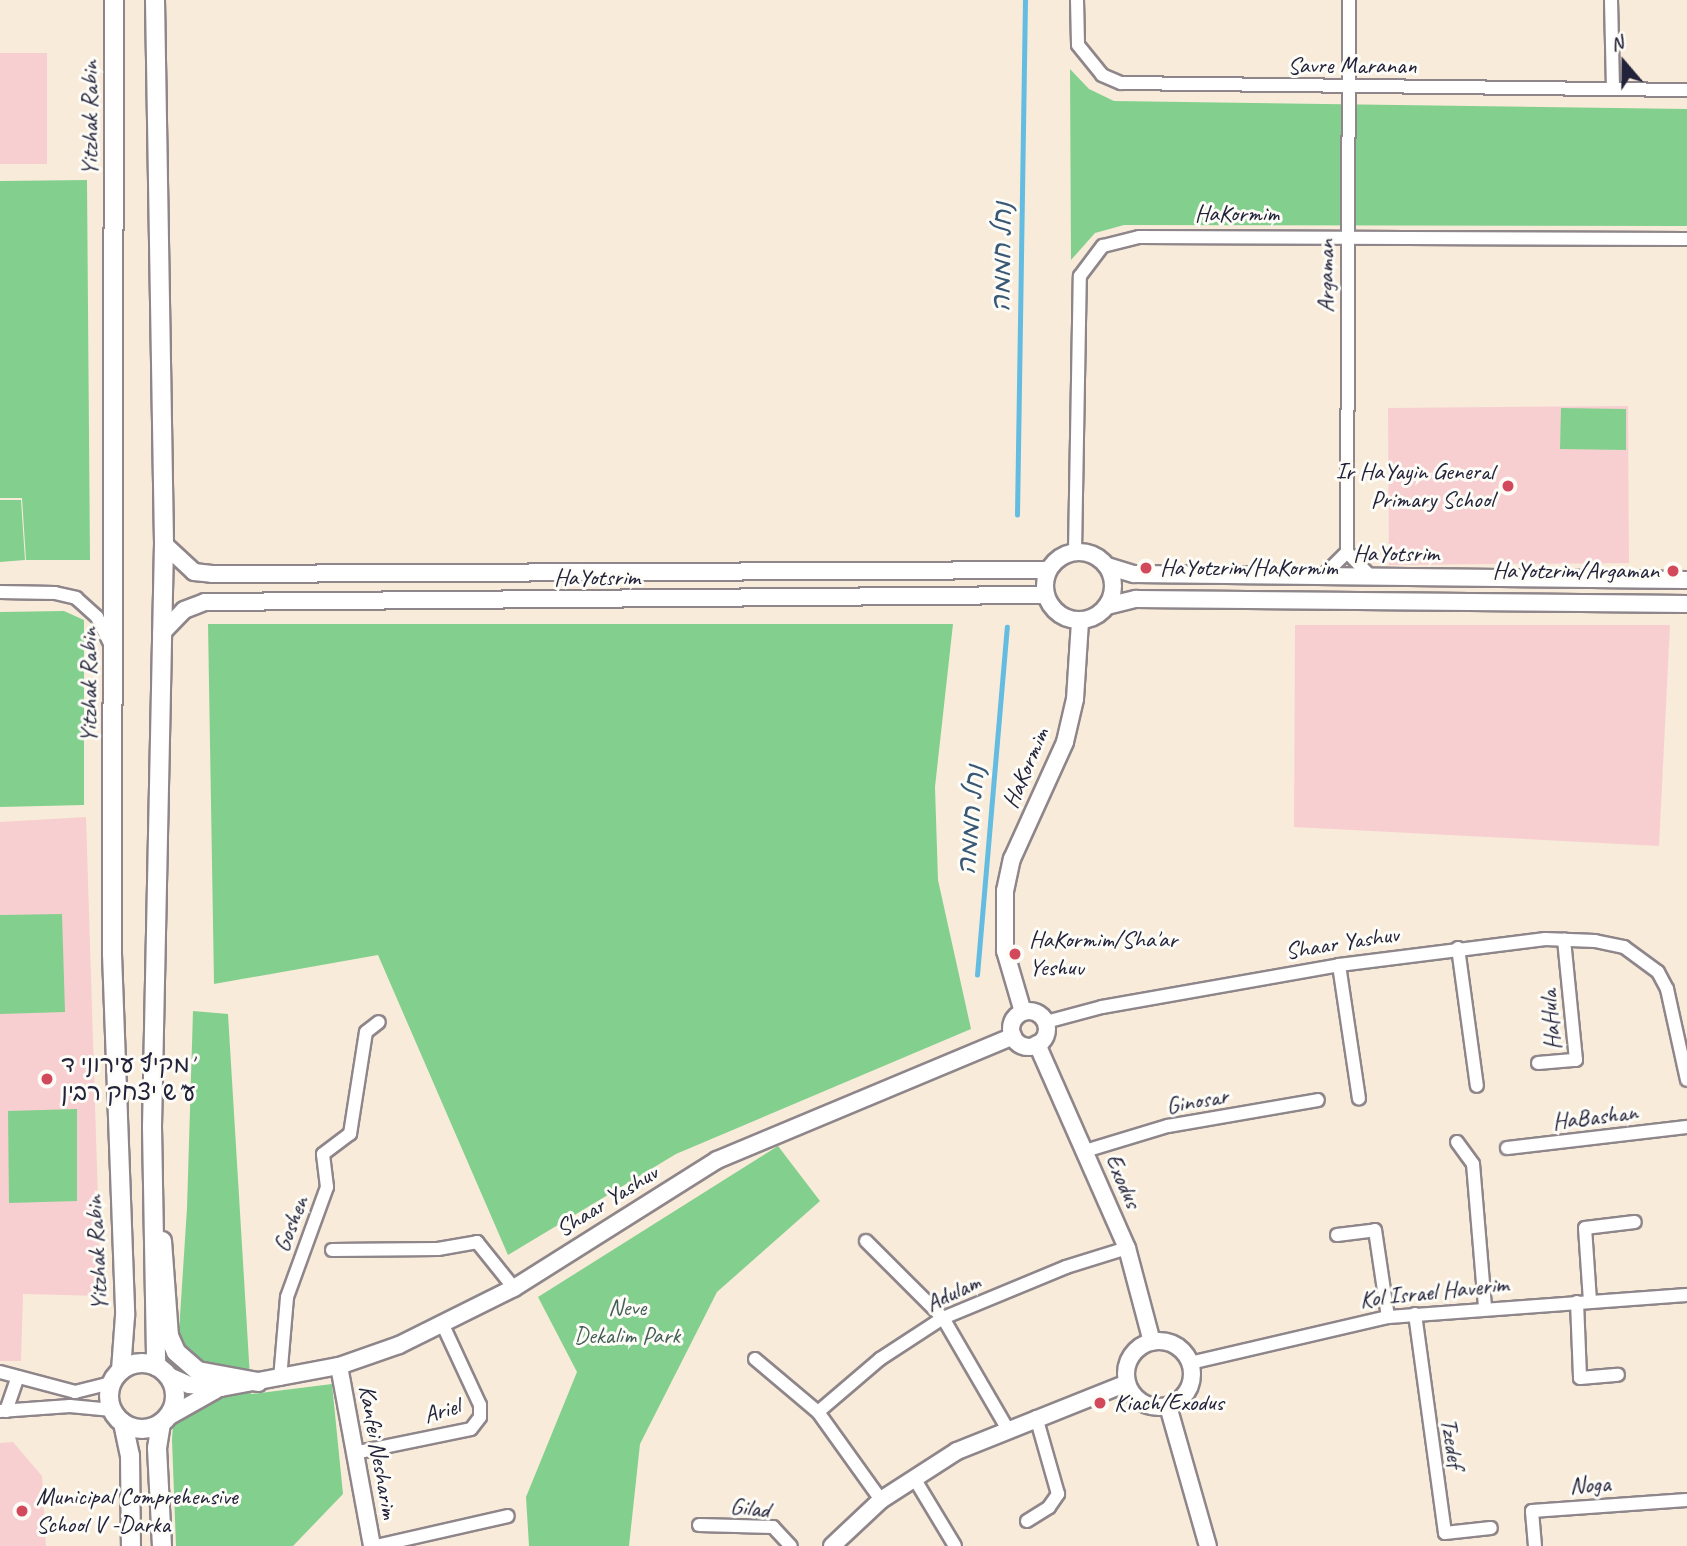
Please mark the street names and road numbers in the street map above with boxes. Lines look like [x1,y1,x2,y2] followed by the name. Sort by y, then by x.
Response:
[1287,52,1417,80] street label: Savre Maranan
[76,60,104,176] street label: Yitzhak Rabin
[1195,200,1279,228] street label: HaKormim
[1312,239,1340,313] street label: Argaman
[1353,540,1439,568] street label: HaYotsrim
[554,564,640,592] street label: HaYotsrim
[75,627,103,743] street label: Yitzhak Rabin
[996,723,1056,813] street label: HaKormim
[1283,920,1401,966] street label: Shaar Yashuv
[1534,989,1568,1051] street label: HaHula
[1164,1081,1230,1121] street label: Ginosar
[1551,1097,1639,1137] street label: HaBashan
[1098,1150,1148,1212] street label: Exodus
[551,1158,663,1244] street label: Shaar Yashuv
[267,1192,315,1256] street label: Goshen
[80,1194,114,1312] street label: Yitzhak Rabin
[921,1268,985,1318] street label: Adulam
[1358,1270,1510,1314] street label: Kol Israel Haverim
[352,1383,404,1521] street label: Kanfei Nesharim
[420,1392,464,1430] street label: Ariel
[1434,1416,1470,1470] street label: Tzedef
[1569,1469,1611,1501] street label: Noga
[729,1491,771,1525] street label: Gilad

